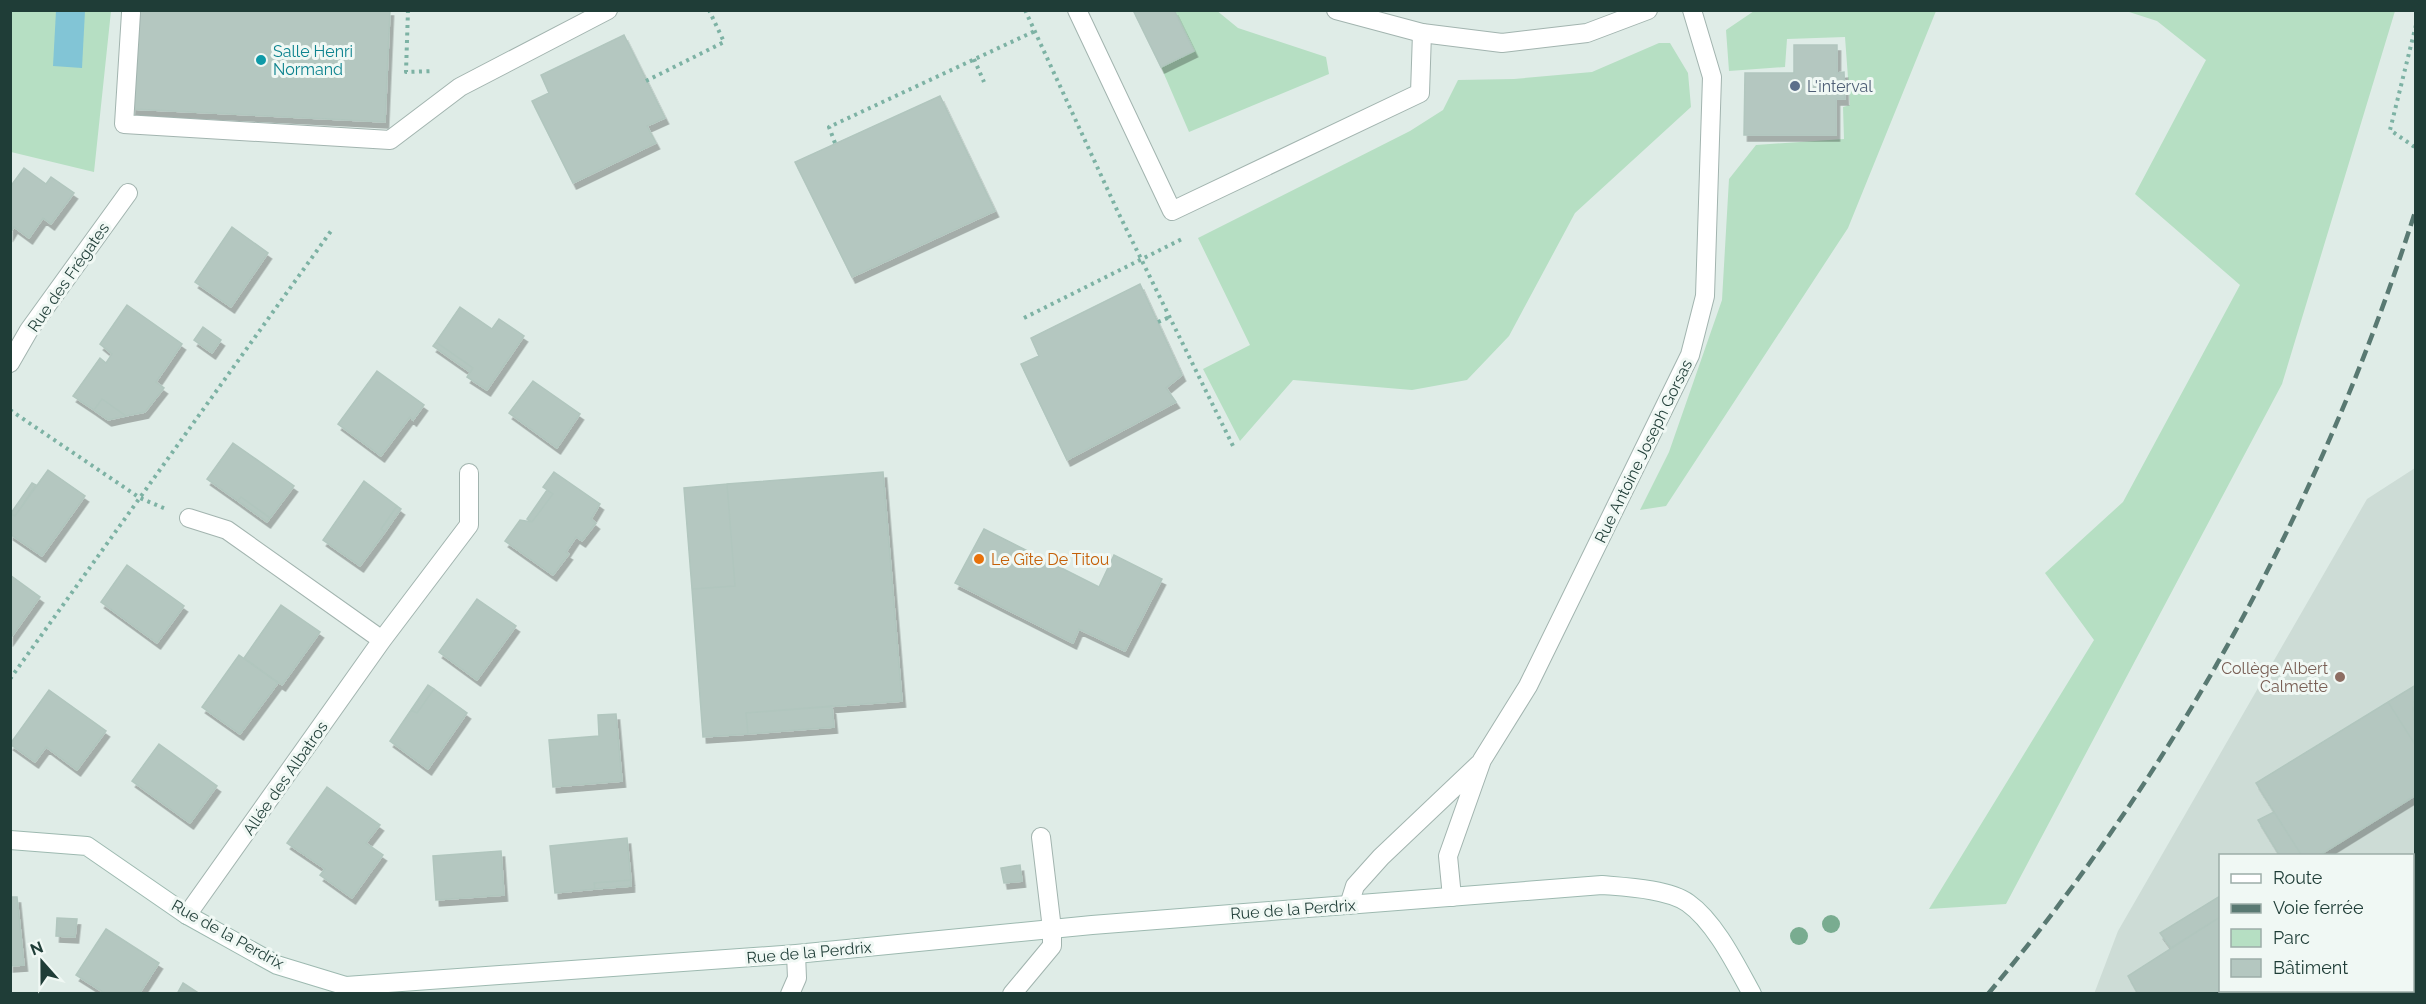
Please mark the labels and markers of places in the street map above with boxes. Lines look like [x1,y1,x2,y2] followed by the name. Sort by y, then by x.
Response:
[273,42,353,79] place label: Salle Henri Normand
[254,53,268,67] marker: Salle Henri Normand
[1807,77,1873,96] place label: L'interval
[1788,79,1802,93] marker: L'interval
[991,550,1109,569] place label: Le Gîte De Titou
[972,552,986,566] marker: Le Gîte De Titou
[2221,659,2329,696] place label: Collège Albert Calmette
[2333,670,2347,684] marker: Collège Albert Calmette

